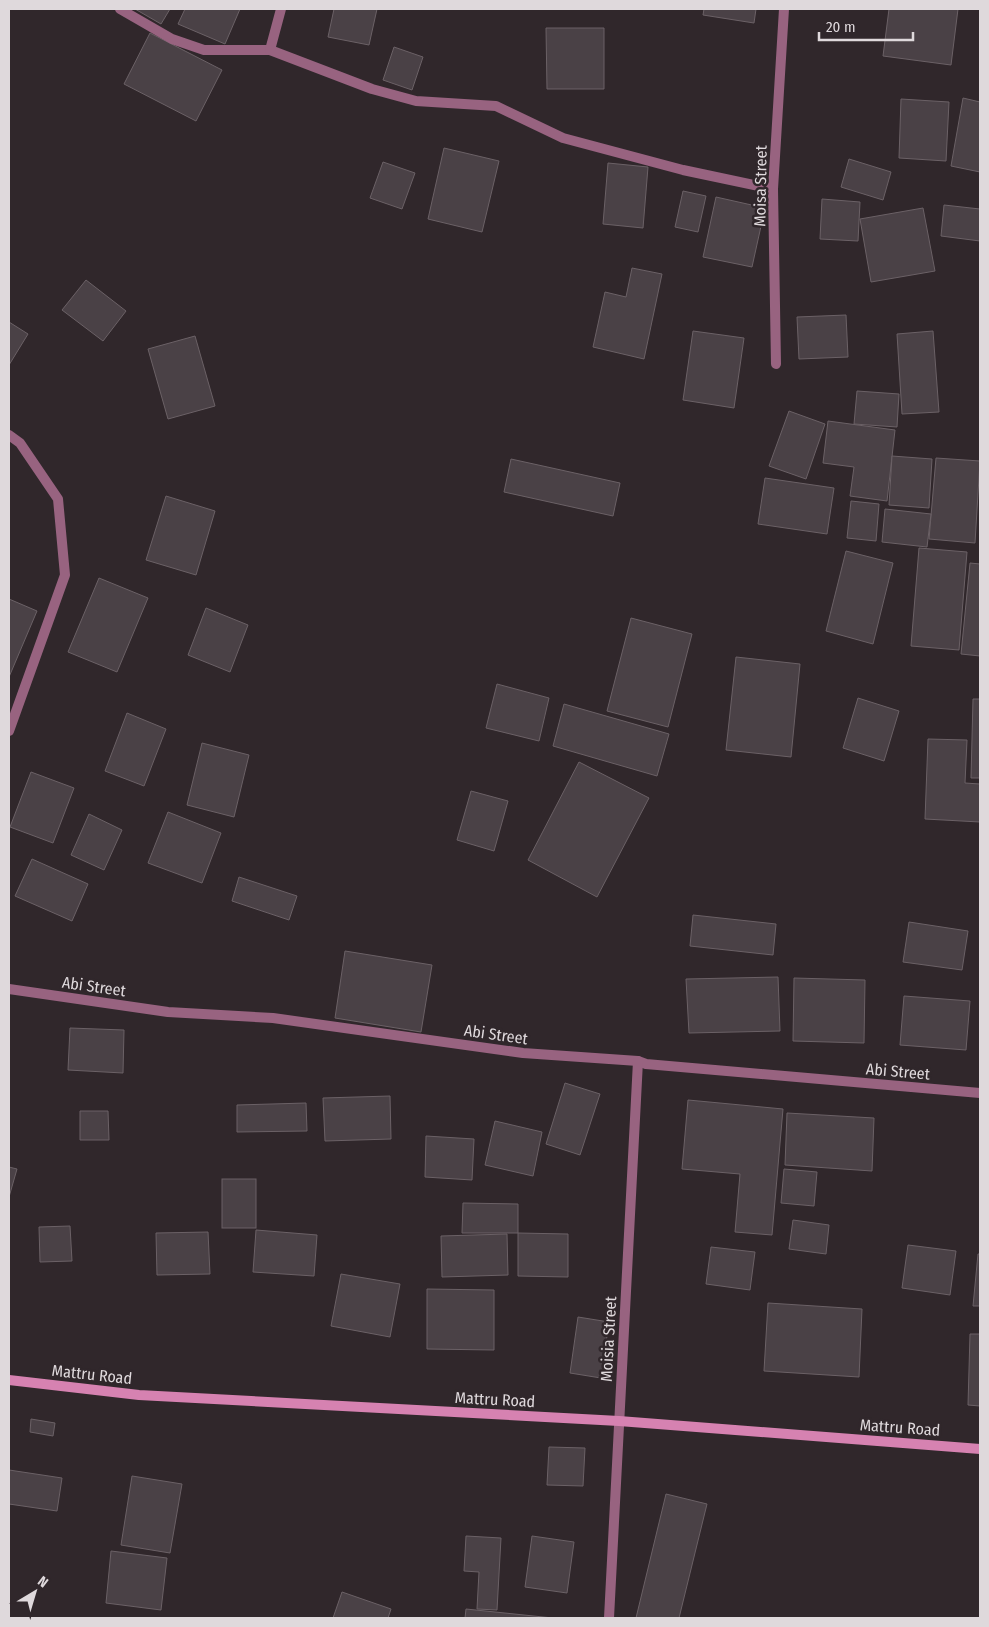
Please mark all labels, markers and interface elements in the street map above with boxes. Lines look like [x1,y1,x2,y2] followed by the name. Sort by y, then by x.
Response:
[819,10,913,42] scale bar
[826,18,856,36] text: 20 m
[750,144,771,227] street label: Moisa Street
[61,973,128,1000] street label: Abi Street
[463,1021,530,1048] street label: Abi Street
[865,1059,931,1084] street label: Abi Street
[597,1295,620,1382] street label: Moisia Street
[51,1361,133,1388] street label: Mattru Road
[454,1388,536,1411] street label: Mattru Road
[859,1415,941,1440] street label: Mattru Road
[10,1567,60,1617] north arrow
[34,1573,51,1591] text: N

